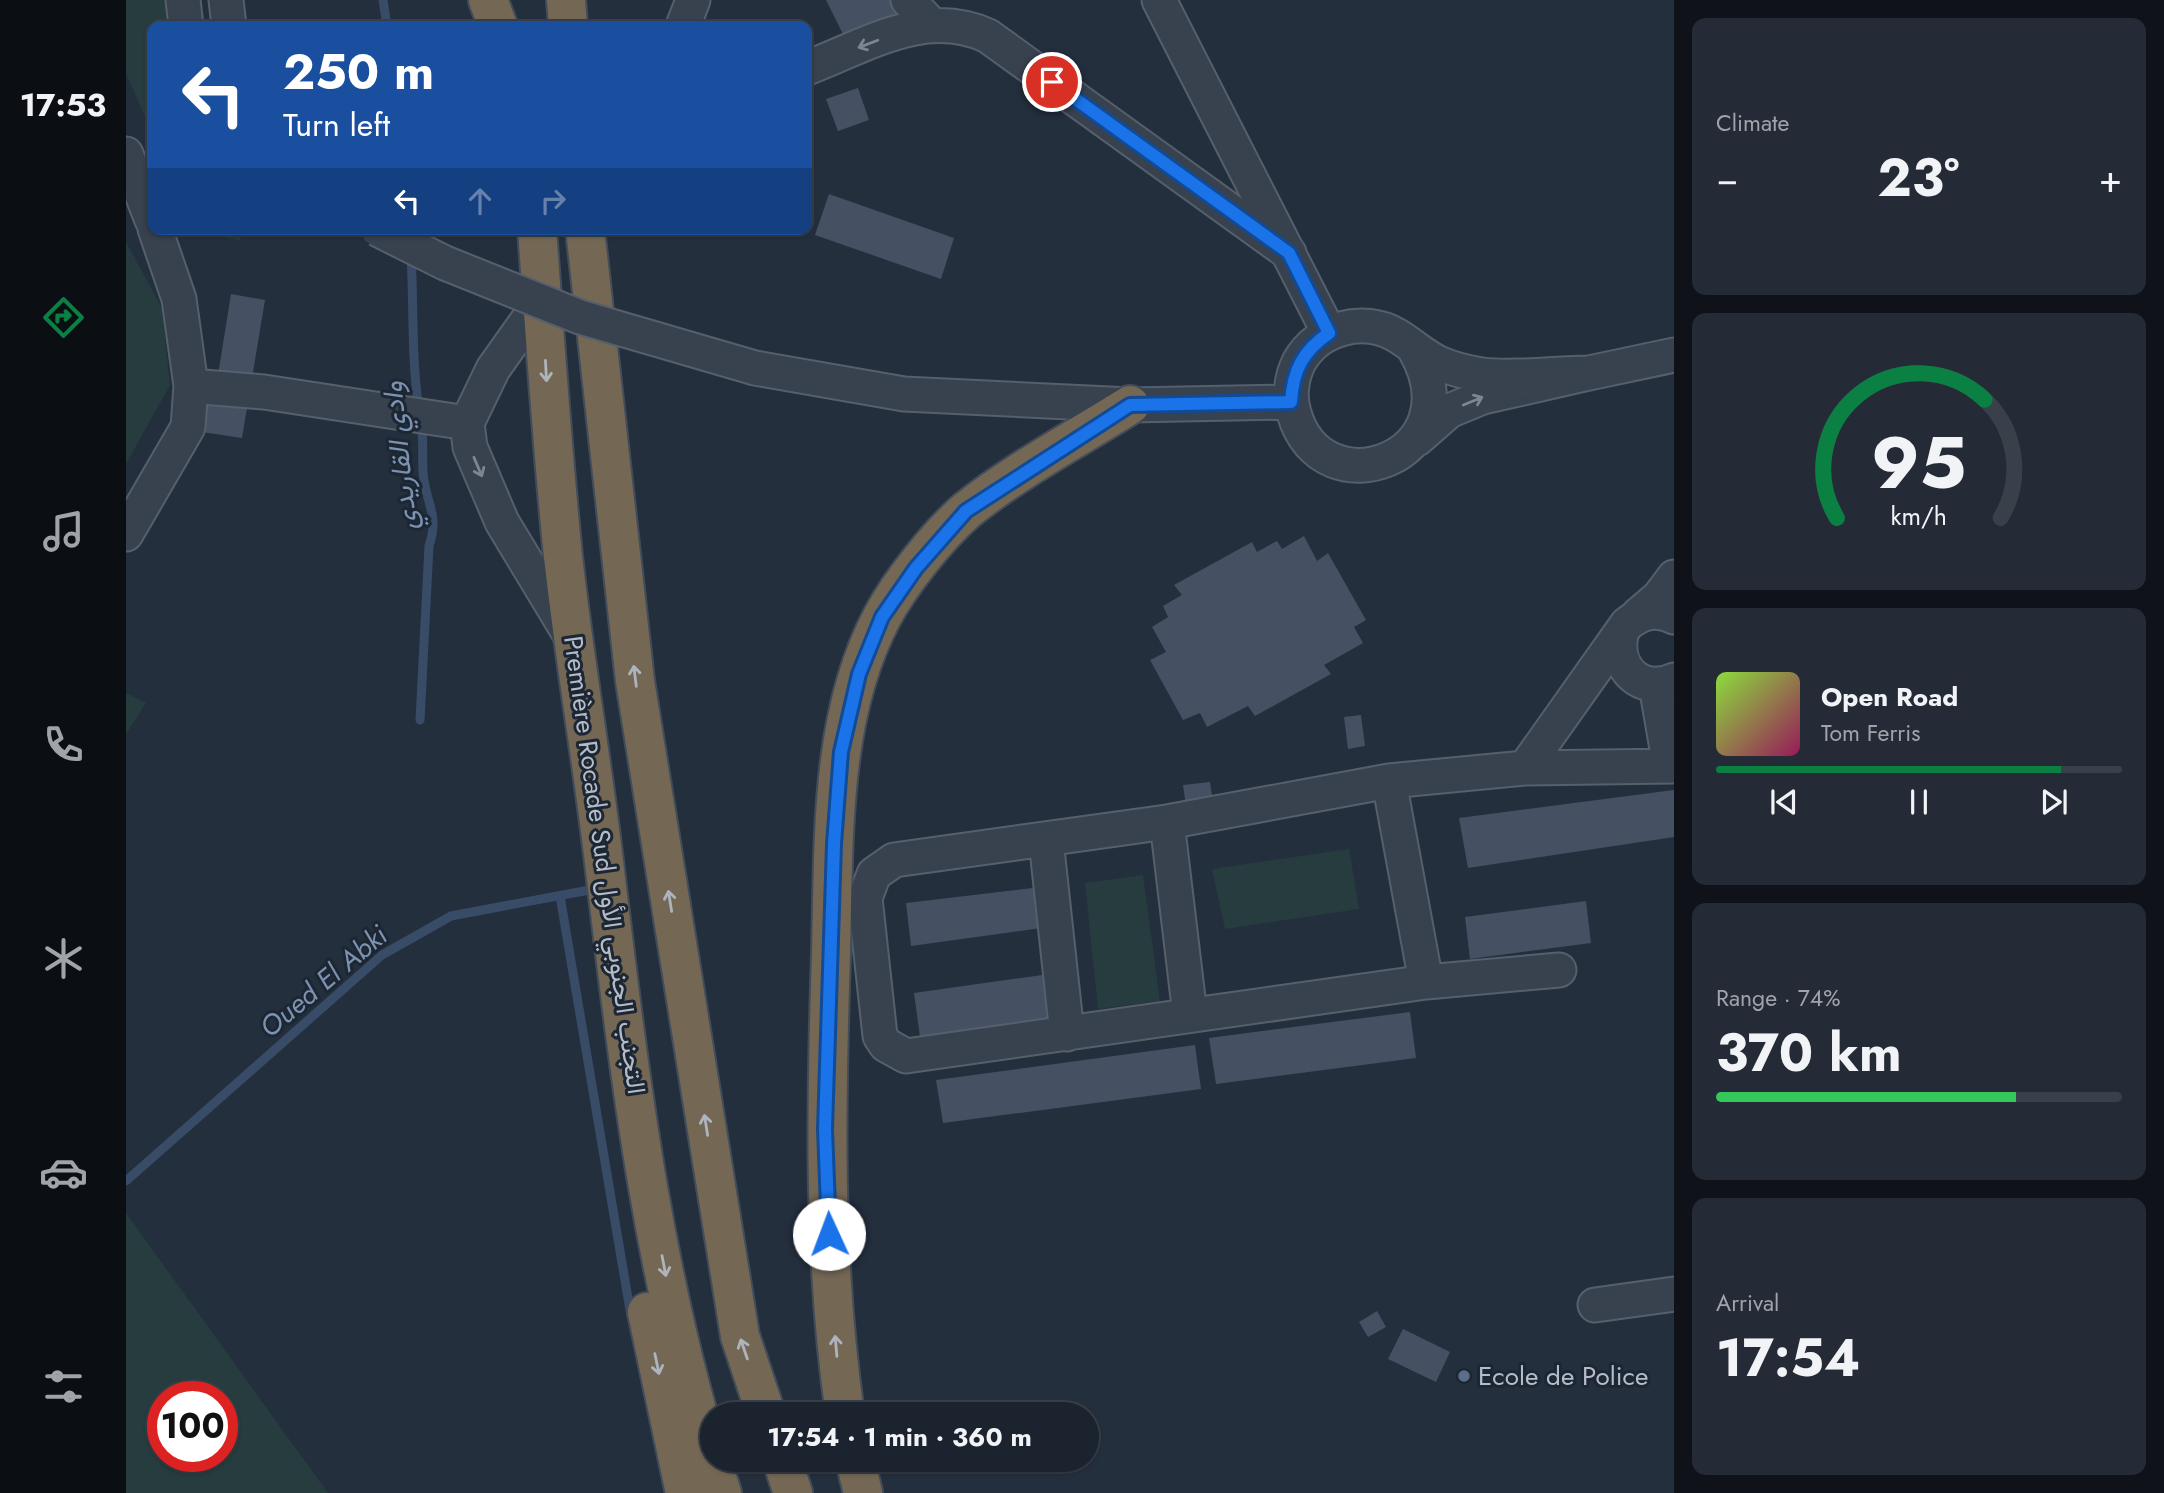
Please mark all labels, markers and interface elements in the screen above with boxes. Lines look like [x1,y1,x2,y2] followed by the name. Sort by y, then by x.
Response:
[283,37,434,107] text: 250 m
[858,39,880,52] one-way arrow
[168,49,259,140] icon: left
[1022,52,1082,112] pin
[1033,63,1071,101] icon: arrive
[20,82,106,128] text: 17:53
[283,102,390,148] text: Turn left
[1716,106,1789,140] text: Climate
[1878,140,1959,216] text: 23°
[1716,151,1738,206] text: −
[2099,151,2122,206] text: +
[388,182,426,220] icon: left
[461,182,499,220] icon: ahead
[534,182,572,220] icon: right
[39,293,88,342] icon: directions
[540,359,553,382] one-way arrow
[371,379,430,532] water label: وادي القاريدي
[1461,394,1483,407] one-way arrow
[1871,410,1967,515] text: 95
[473,456,486,477] one-way arrow
[1891,497,1947,533] text: km/h
[39,507,88,556] icon: music
[552,633,656,1097] street label: Première Rocade Sud التجنب الجنوبي الأول
[628,665,641,688] one-way arrow
[1821,678,1958,716] text: Open Road
[1821,716,1920,750] text: Tom Ferris
[39,720,88,769] icon: phone
[1765,783,1803,821] icon: previous
[1900,783,1938,821] icon: pause
[2035,783,2073,821] icon: next
[663,890,676,913] one-way arrow
[251,915,397,1047] water label: Oued El Abki
[39,934,88,983] icon: climate
[1716,981,1840,1015] text: Range · 74%
[1716,1015,1902,1091] text: 370 km
[699,1114,712,1137] one-way arrow
[39,1148,88,1197] icon: car
[792,1197,866,1271] position arrow
[658,1254,672,1277] one-way arrow
[1716,1286,1779,1320] text: Arrival
[1716,1320,1860,1396] text: 17:54
[829,1336,842,1358] one-way arrow
[737,1339,749,1361] one-way arrow
[651,1352,664,1374] one-way arrow
[1478,1357,1648,1395] place label: Ecole de Police
[39,1362,88,1411] icon: filters
[1456,1368,1472,1384] marker: Ecole de Police
[147,1381,238,1472] speed limit sign: 100
[767,1418,1032,1456] text: 17:54 · 1 min · 360 m

